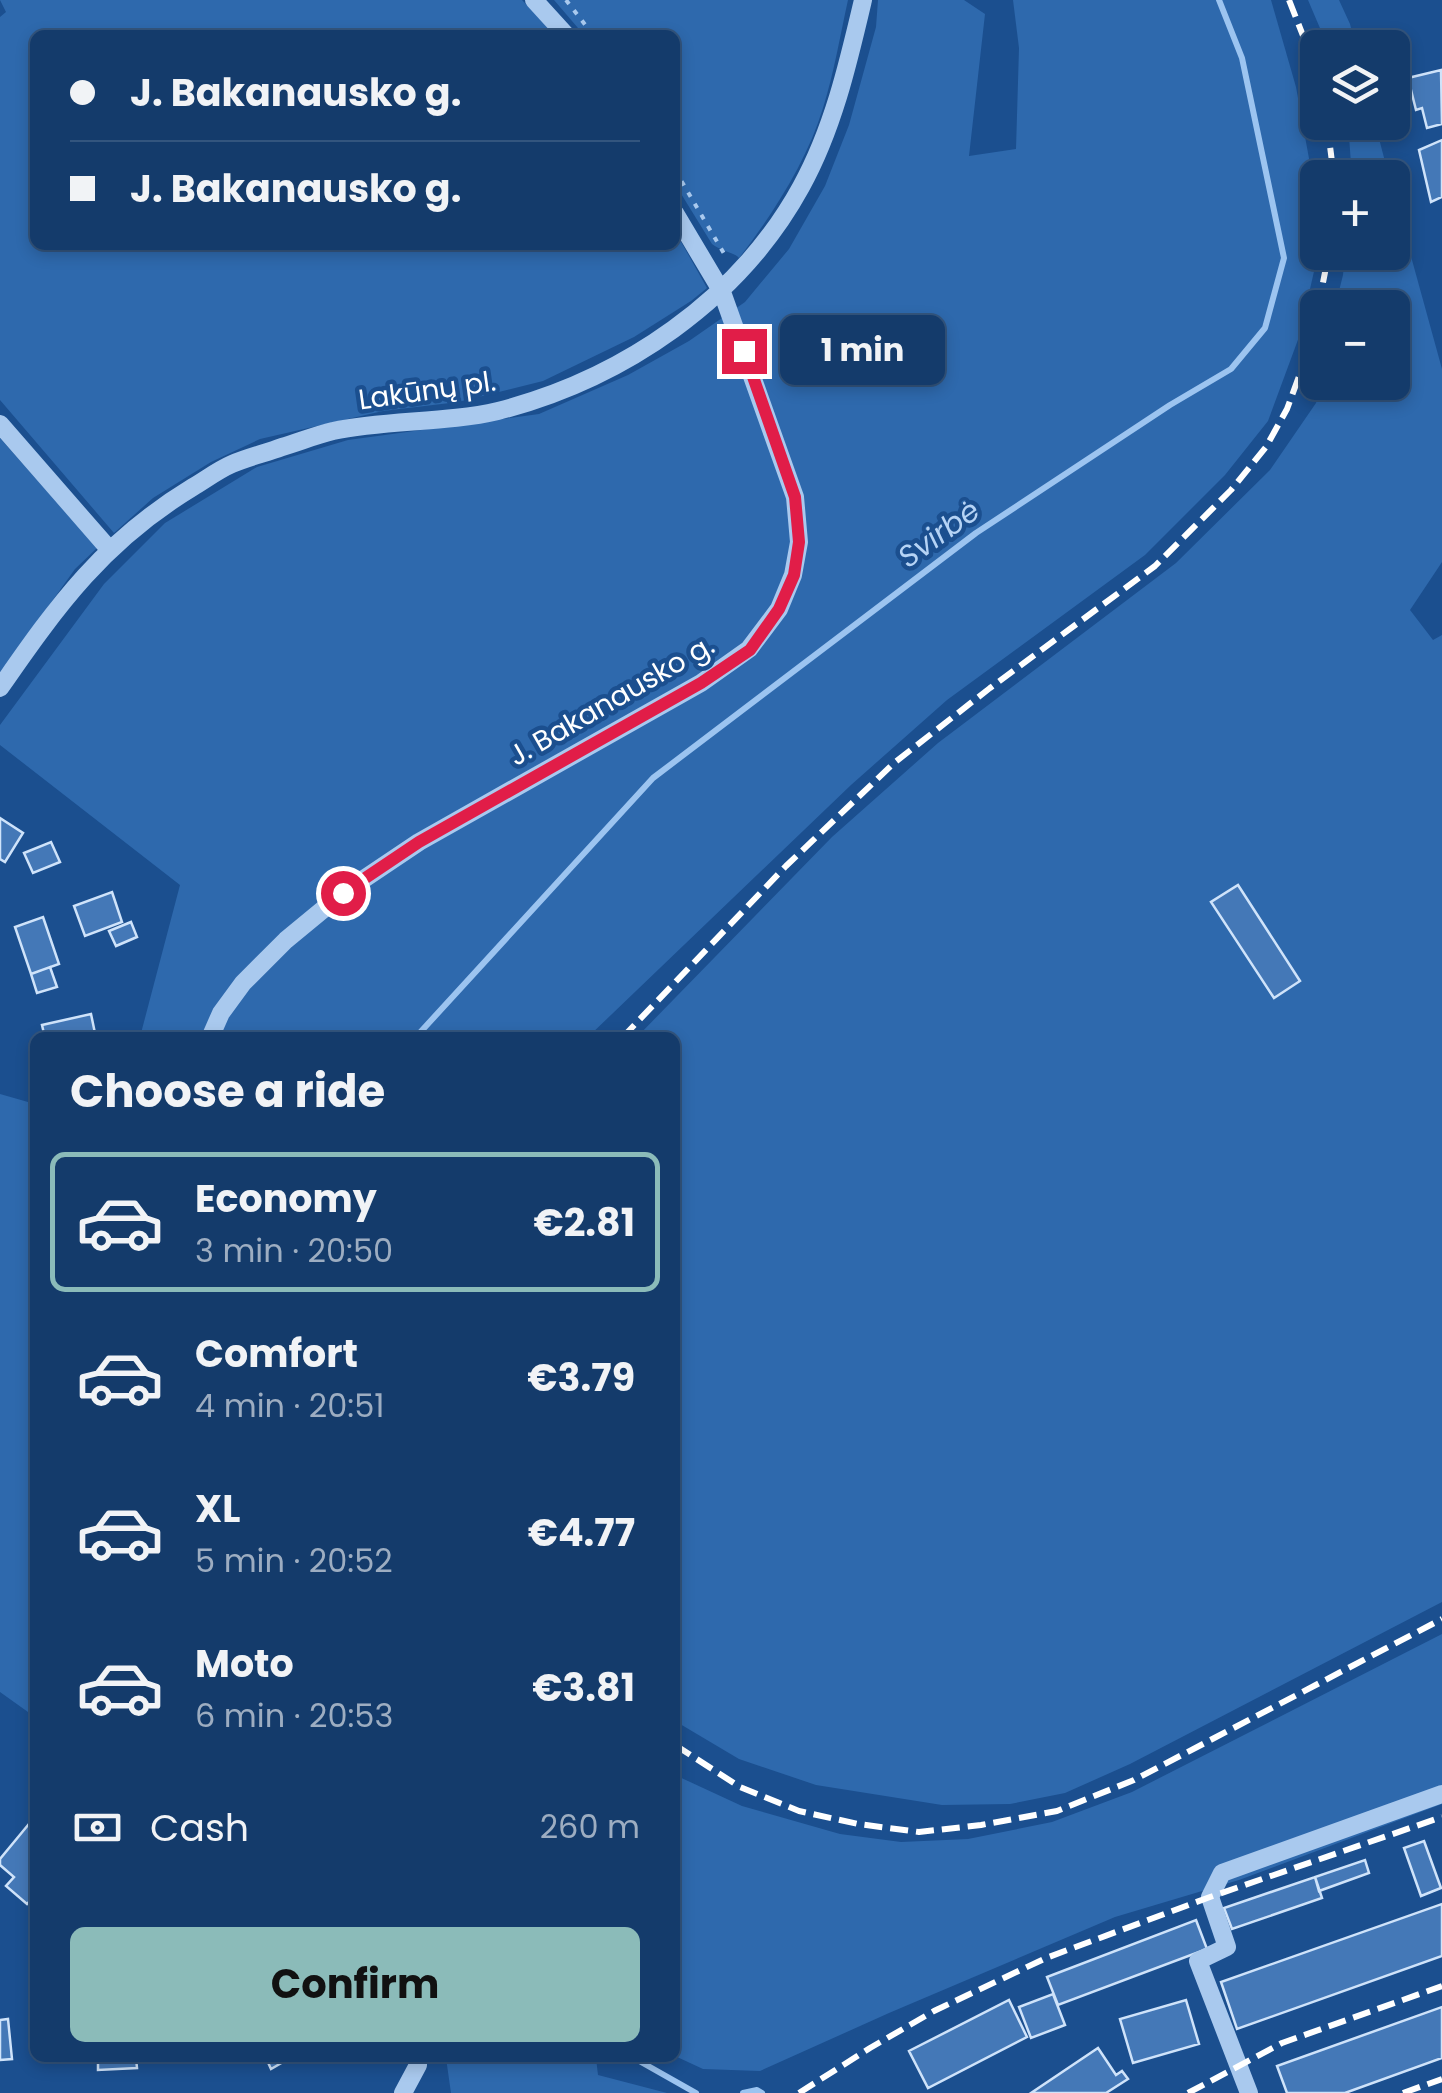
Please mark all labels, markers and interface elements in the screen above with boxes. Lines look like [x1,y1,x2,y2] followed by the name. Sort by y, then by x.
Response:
[1300,30,1410,400] map controls
[1300,30,1410,140] button: layers
[130,66,461,119] text: J. Bakanausko g.
[1300,160,1410,270] button: +
[130,162,461,215] text: J. Bakanausko g.
[1300,290,1410,400] button: −
[779,316,944,386] callout: 1 min
[821,327,904,372] text: 1 min
[722,329,767,374] route end
[356,362,498,419] street label: Lakūnų pl.
[889,489,988,578] water label: Svirbė
[501,626,721,775] street label: J. Bakanausko g.
[321,871,366,916] route start
[70,1060,385,1123] text: Choose a ride
[195,1172,377,1225] text: Economy
[75,1177,165,1267] icon: car
[533,1196,635,1249] text: €2.81
[195,1228,393,1273] text: 3 min · 20:50
[195,1327,358,1380] text: Comfort
[75,1332,165,1422] icon: car
[527,1351,635,1404] text: €3.79
[195,1383,385,1428] text: 4 min · 20:51
[195,1482,240,1535] text: XL
[75,1487,165,1577] icon: car
[528,1506,635,1559] text: €4.77
[195,1538,393,1583] text: 5 min · 20:52
[195,1637,294,1690] text: Moto
[75,1642,165,1732] icon: car
[532,1661,635,1714] text: €3.81
[195,1693,393,1738] text: 6 min · 20:53
[70,1800,125,1855] icon: cash
[150,1801,249,1854] text: Cash
[540,1804,640,1849] text: 260 m
[70,1927,640,2042] button: Confirm

